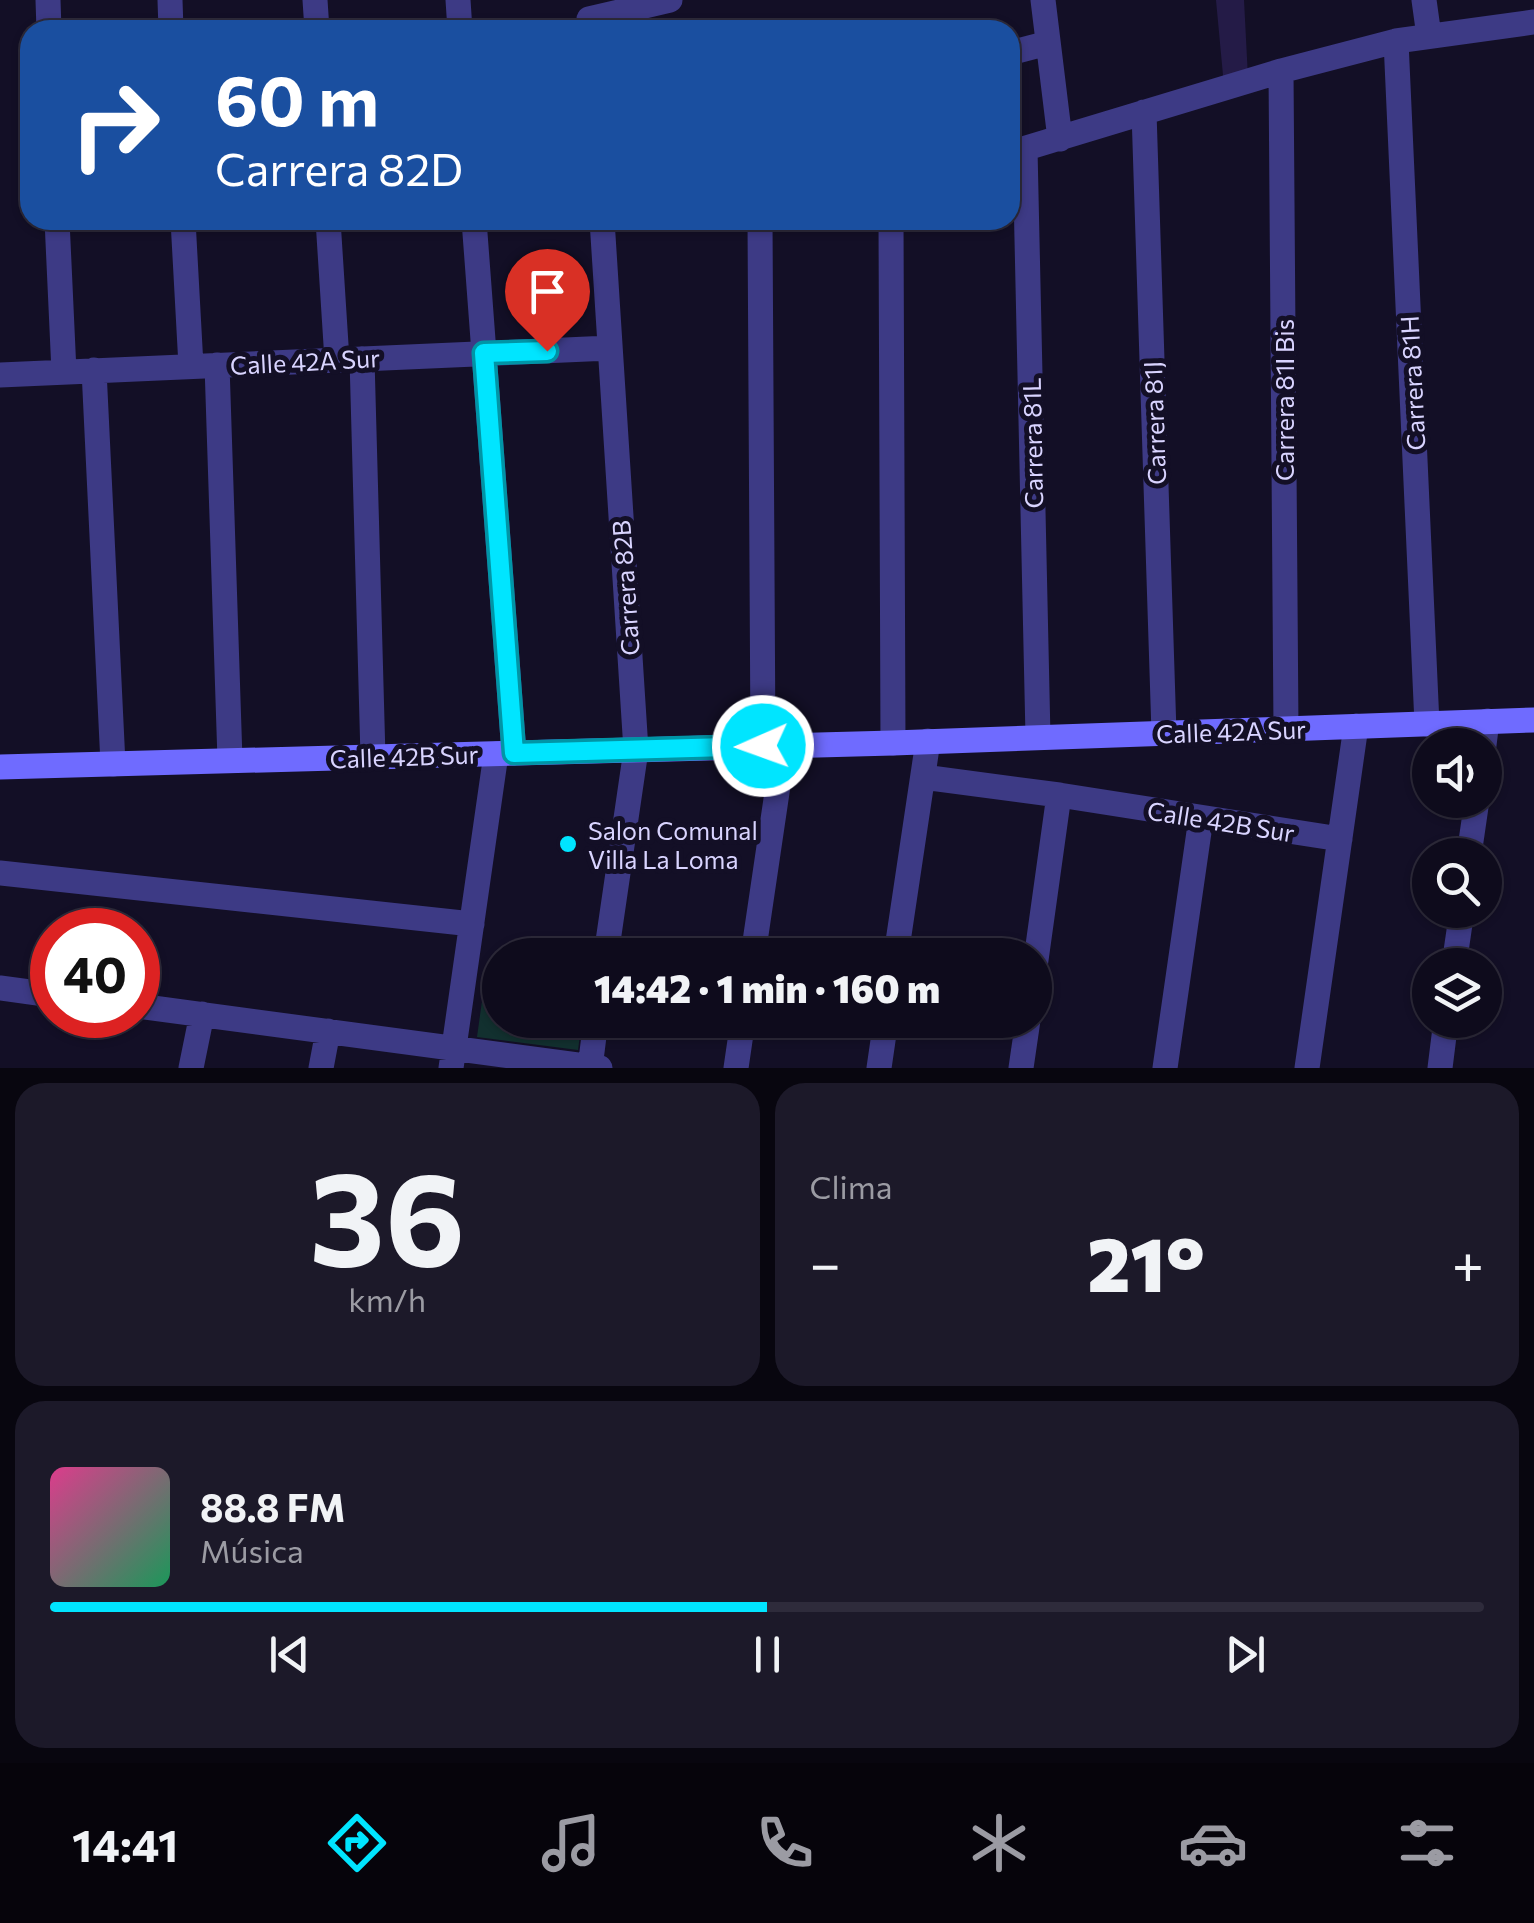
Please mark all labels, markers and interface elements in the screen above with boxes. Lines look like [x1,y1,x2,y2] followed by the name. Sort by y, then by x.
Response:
[215,55,379,140] text: 60 m
[50,60,180,190] icon: right
[215,140,463,195] text: Carrera 82D
[505,249,590,352] pin
[520,264,575,319] icon: arrive
[1393,315,1431,451] street label: Carrera 81H
[1269,319,1299,481] street label: Carrera 81I Bis
[229,342,381,380] street label: Calle 42A Sur
[1137,361,1171,485] street label: Carrera 81J
[1016,377,1048,509] street label: Carrera 81L
[605,519,645,657] street label: Carrera 82B
[711,694,815,798] position arrow
[1156,713,1306,749] street label: Calle 42A Sur
[1412,728,1502,1038] map controls
[1412,728,1502,818] button: sound
[329,738,479,774] street label: Calle 42B Sur
[1145,795,1297,847] street label: Calle 42B Sur
[588,815,758,874] place label: Salon Comunal Villa La Loma
[557,833,579,855] marker: Salon Comunal Villa La Loma
[1412,838,1502,928] button: search
[30,908,160,1038] speed limit sign: 40
[1412,948,1502,1038] button: layers
[594,964,940,1011] text: 14:42 · 1 min · 160 m
[309,1134,465,1293] text: 36
[810,1166,892,1206] text: Clima
[1087,1216,1205,1307] text: 21°
[810,1228,841,1295] text: −
[1452,1228,1484,1295] text: +
[348,1279,426,1319] text: km/h
[200,1483,345,1530] text: 88.8 FM
[200,1530,304,1570] text: Música
[262,1627,317,1682] icon: previous
[740,1627,795,1682] icon: pause
[1218,1627,1273,1682] icon: next
[322,1808,392,1878] icon: directions
[536,1808,606,1878] icon: music
[750,1808,820,1878] icon: phone
[964,1808,1034,1878] icon: climate
[1178,1808,1248,1878] icon: car
[1392,1808,1462,1878] icon: filters
[72,1816,178,1871] text: 14:41

